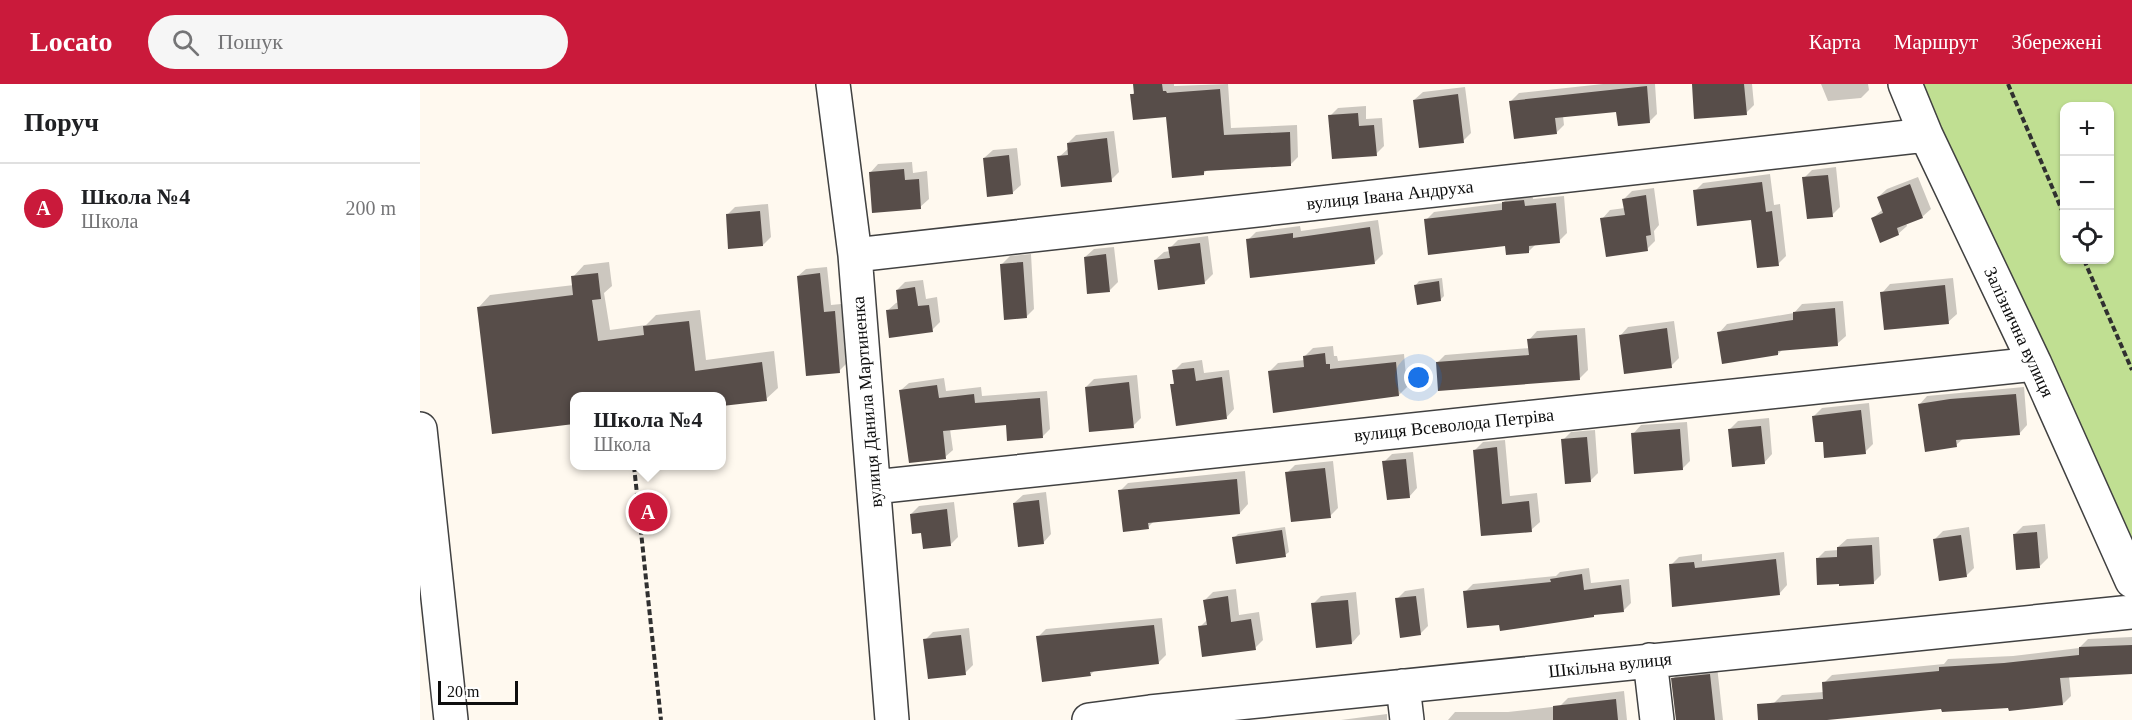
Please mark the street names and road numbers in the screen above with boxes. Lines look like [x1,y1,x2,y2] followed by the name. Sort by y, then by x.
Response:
[1306,176,1474,214] street label: вулиця Івана Андруха
[1980,264,2058,400] street label: Залізнична вулиця
[848,295,886,509] street label: вулиця Данила Мартиненка
[1353,405,1555,445] street label: вулиця Всеволода Петріва
[1547,649,1673,681] street label: Шкільна вулиця

